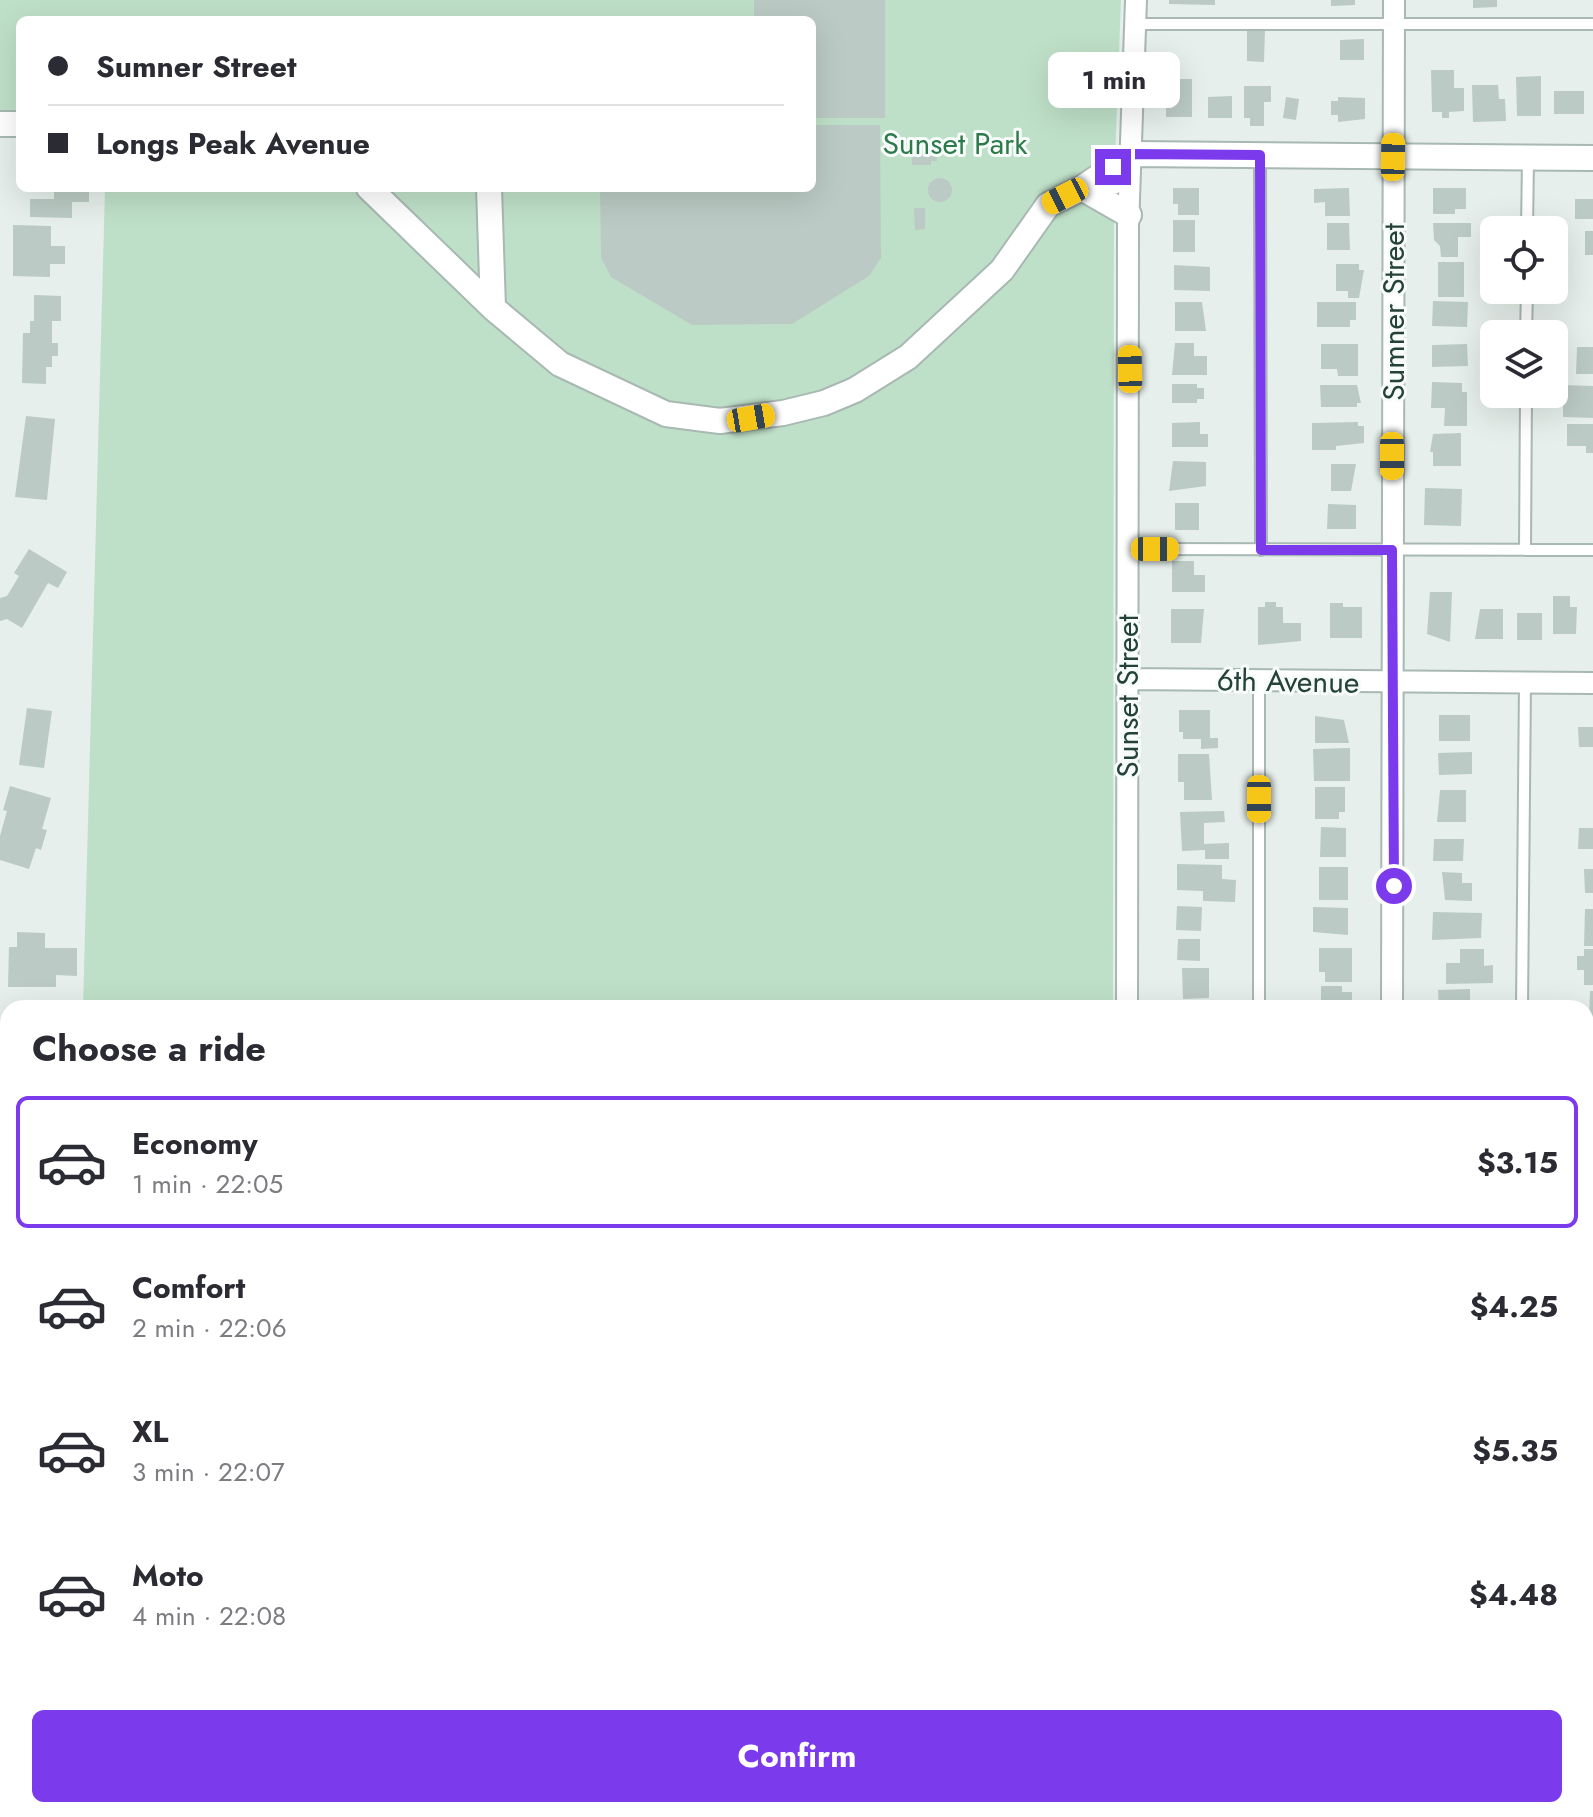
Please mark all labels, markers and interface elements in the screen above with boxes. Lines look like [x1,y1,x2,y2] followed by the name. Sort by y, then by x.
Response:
[96,45,296,88] text: Sumner Street
[1047,51,1179,107] callout: 1 min
[1082,61,1146,99] text: 1 min
[96,122,370,165] text: Longs Peak Avenue
[882,122,1028,165] park label: Sunset Park
[1381,133,1405,181] car
[1095,149,1131,185] route end
[1038,174,1092,218] car
[1480,216,1568,408] map controls
[1480,216,1568,304] button: locate
[1372,222,1415,401] street label: Sumner Street
[1480,320,1568,408] button: layers
[1118,345,1142,393] car
[725,402,777,434] car
[1380,432,1404,480] car
[1131,537,1179,561] car
[1106,614,1149,778] street label: Sunset Street
[1216,658,1360,704] street label: 6th Avenue
[1247,775,1271,823] car
[1376,868,1412,904] route start
[32,1022,266,1074] text: Choose a ride
[132,1122,258,1165] text: Economy
[36,1126,108,1198] icon: car
[1477,1141,1558,1184] text: $3.15
[132,1165,283,1203] text: 1 min · 22:05
[132,1266,245,1309] text: Comfort
[36,1270,108,1342] icon: car
[1470,1285,1558,1328] text: $4.25
[132,1309,287,1347] text: 2 min · 22:06
[132,1410,168,1453] text: XL
[36,1414,108,1486] icon: car
[1472,1429,1558,1472] text: $5.35
[132,1453,285,1491] text: 3 min · 22:07
[132,1554,204,1597] text: Moto
[36,1558,108,1630] icon: car
[1469,1573,1558,1616] text: $4.48
[132,1597,286,1635] text: 4 min · 22:08
[32,1710,1562,1802] button: Confirm

